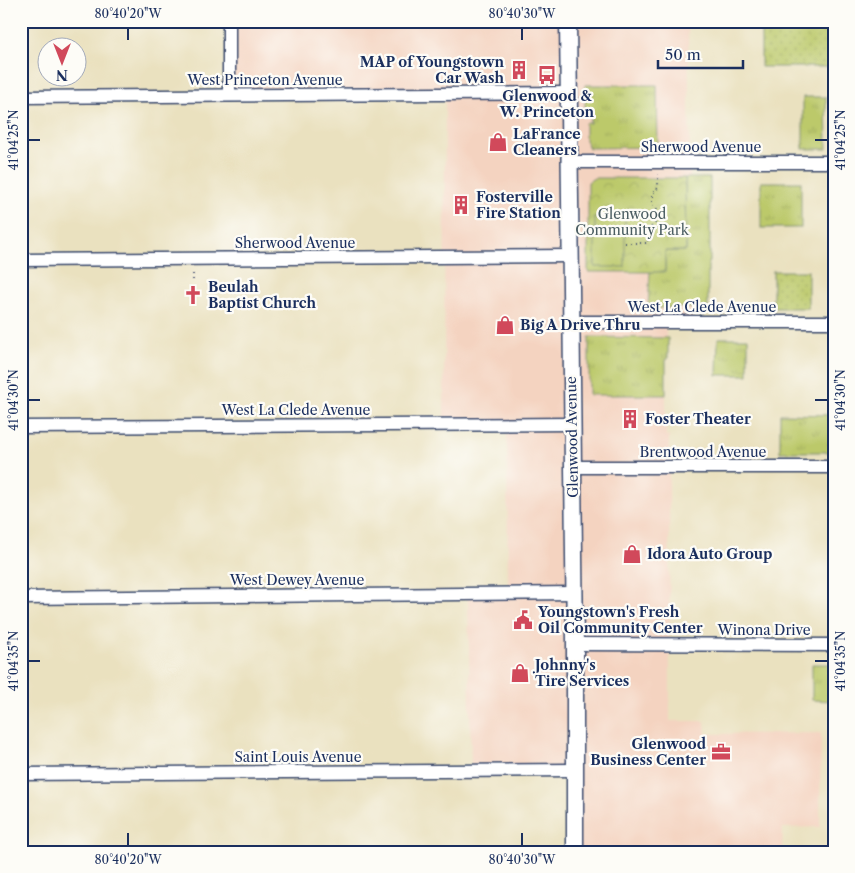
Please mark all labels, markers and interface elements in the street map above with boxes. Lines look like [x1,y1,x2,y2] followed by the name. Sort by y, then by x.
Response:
[94,6,162,21] text: 80°40'20"W
[489,6,556,21] text: 80°40'30"W
[38,38,88,88] north arrow
[658,38,742,70] scale bar
[665,45,701,64] text: 50 m
[360,53,504,87] place label: MAP of Youngstown Car Wash
[508,59,530,81] building icon: MAP of Youngstown Car Wash
[536,64,558,86] bus stop icon: Glenwood & W. Princeton
[56,66,68,84] text: N
[186,71,343,89] street label: West Princeton Avenue
[499,87,595,121] place label: Glenwood & W. Princeton
[6,110,21,170] text: 41°04'25"N
[833,110,848,170] text: 41°04'25"N
[513,125,581,159] place label: LaFrance Cleaners
[487,131,509,153] shop icon: LaFrance Cleaners
[641,138,762,156] street label: Sherwood Avenue
[476,188,561,222] place label: Fosterville Fire Station
[450,194,472,216] building icon: Fosterville Fire Station
[575,205,690,239] park label: Glenwood Community Park
[235,234,356,252] street label: Sherwood Avenue
[208,278,317,312] place label: Beulah Baptist Church
[182,284,204,306] church icon: Beulah Baptist Church
[627,298,777,316] street label: West La Clede Avenue
[494,314,516,336] shop icon: Big A Drive Thru
[520,316,640,334] place label: Big A Drive Thru
[6,369,21,431] text: 41°04'30"N
[833,369,848,431] text: 41°04'30"N
[562,376,582,498] street label: Glenwood Avenue
[221,401,371,419] street label: West La Clede Avenue
[619,408,641,430] building icon: Foster Theater
[645,410,751,428] place label: Foster Theater
[640,443,767,461] street label: Brentwood Avenue
[621,543,643,565] shop icon: Idora Auto Group
[647,545,772,563] place label: Idora Auto Group
[229,571,365,589] street label: West Dewey Avenue
[537,603,703,637] place label: Youngstown's Fresh Oil Community Center
[512,609,534,631] public building icon: Youngstown's Fresh Oil Community Center
[716,621,811,639] street label: Winona Drive
[6,631,21,691] text: 41°04'35"N
[833,631,848,691] text: 41°04'35"N
[532,656,629,690] place label: Johnny's Tire Services
[509,662,531,684] shop icon: Johnny's Tire Services
[590,735,707,769] place label: Glenwood Business Center
[710,741,732,763] office icon: Glenwood Business Center
[234,748,362,766] street label: Saint Louis Avenue
[94,852,162,867] text: 80°40'20"W
[489,852,556,867] text: 80°40'30"W

